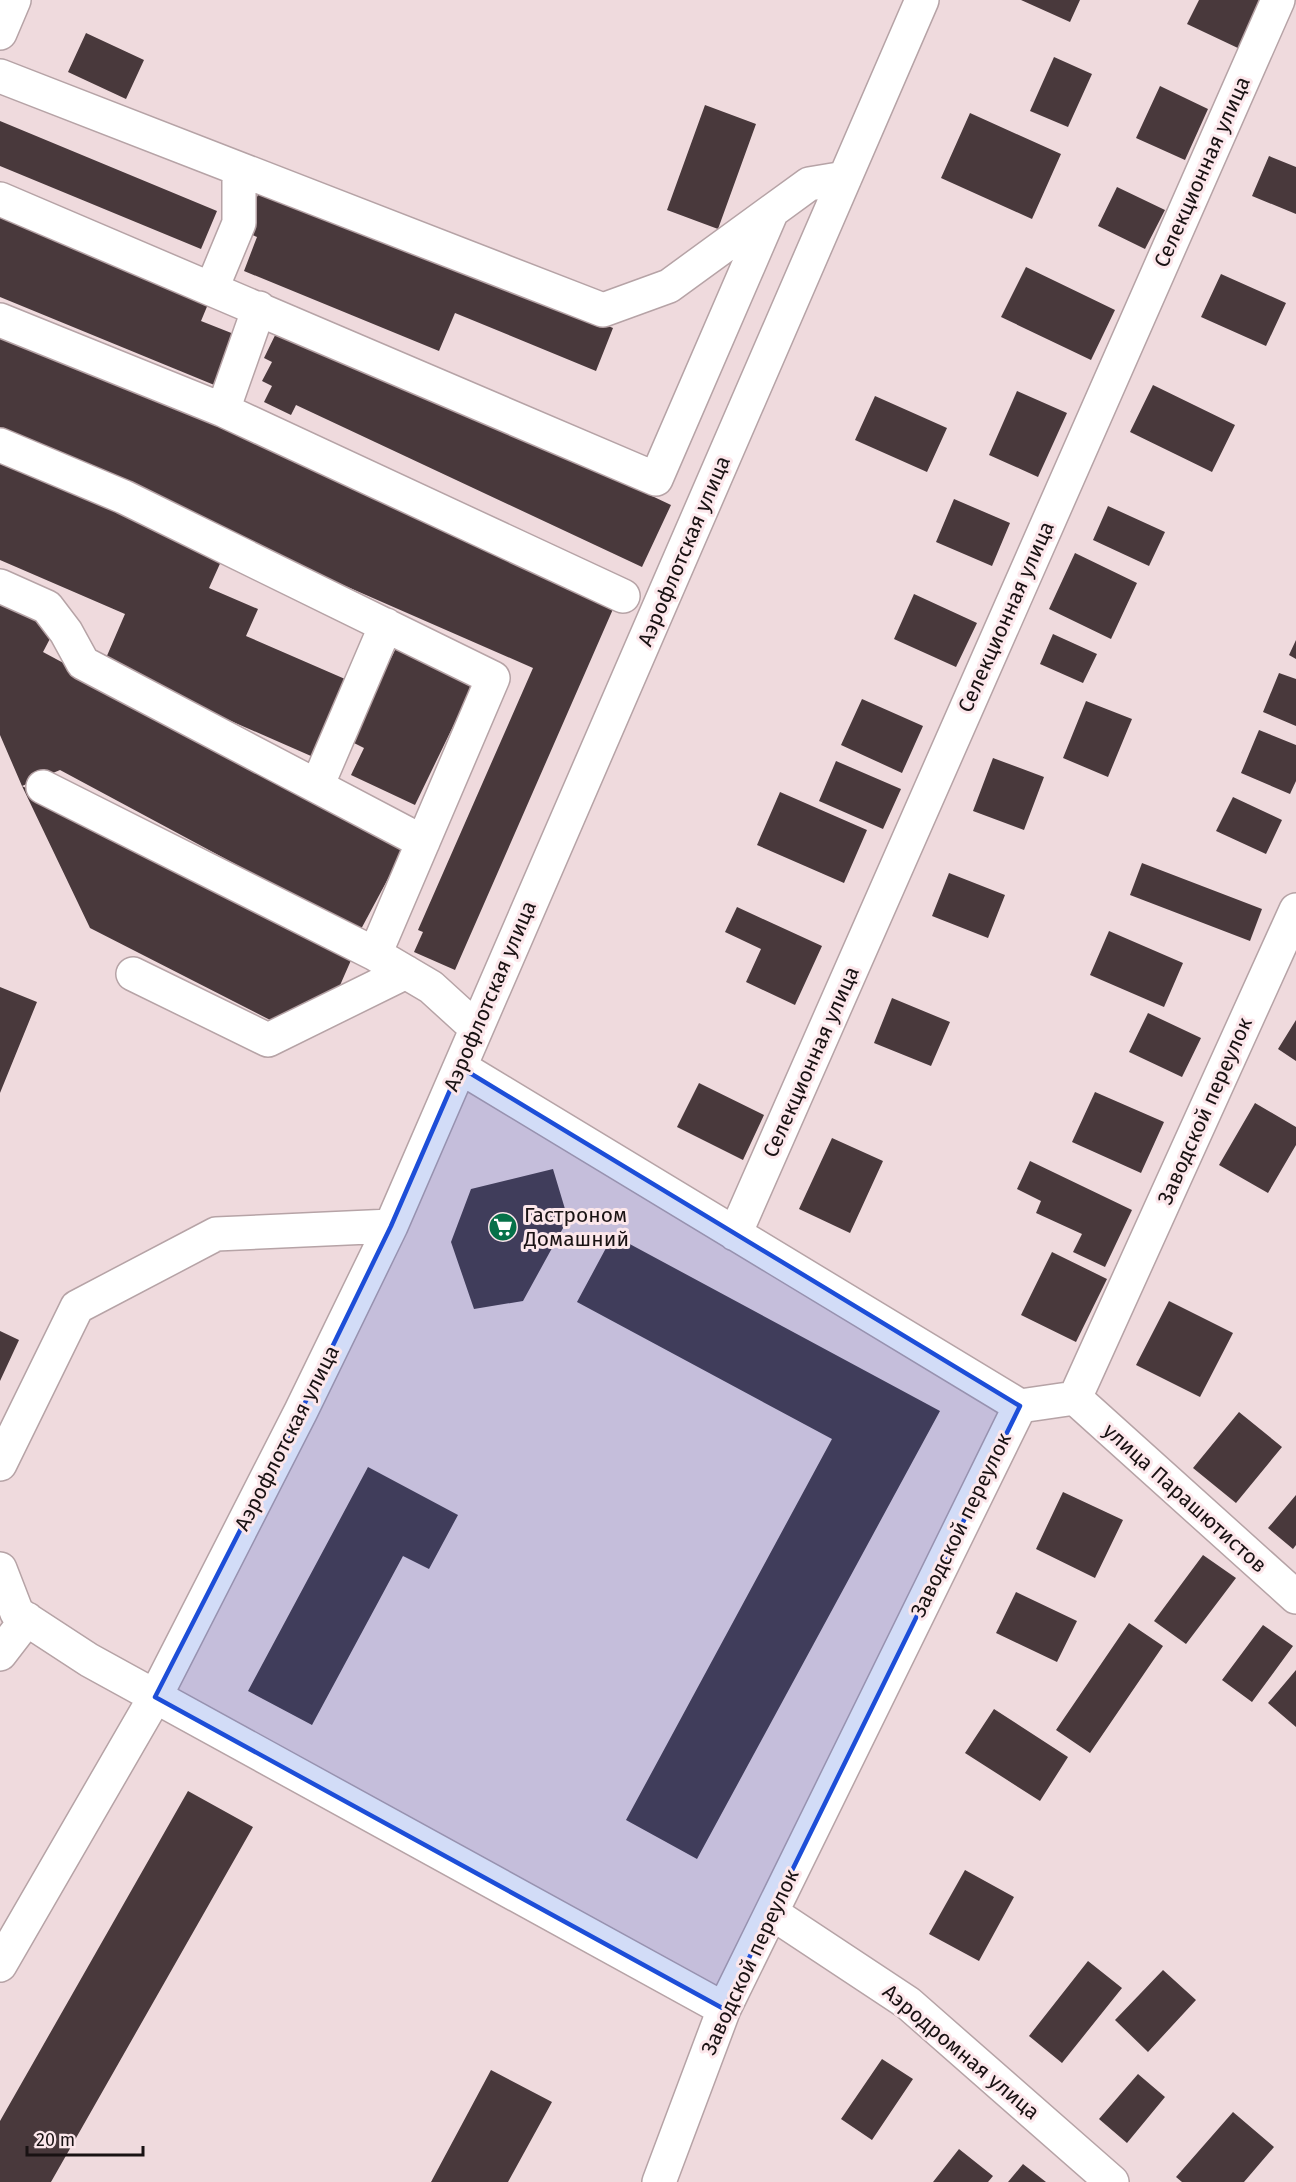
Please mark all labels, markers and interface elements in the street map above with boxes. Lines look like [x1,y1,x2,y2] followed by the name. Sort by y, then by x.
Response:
[1148,73,1256,271] street label: Селекционная улица
[632,452,736,650] street label: Аэрофлотская улица
[952,518,1060,716] street label: Селекционная улица
[438,897,542,1095] street label: Аэрофлотская улица
[757,963,865,1161] street label: Селекционная улица
[1152,1013,1258,1209] street label: Заводской переулок
[523,1202,629,1252] place label: Гастроном Домашний
[487,1211,519,1243] supermarket icon: Гастроном Домашний
[229,1341,345,1535] street label: Аэрофлотская улица
[1098,1418,1272,1578] street label: улица Парашютистов
[905,1428,1017,1622] street label: Заводской переулок
[696,1865,805,2059] street label: Заводской переулок
[877,1979,1045,2125] street label: Аэродромная улица
[27,2119,142,2157] scale bar
[36,2129,75,2151] text: 20 m

